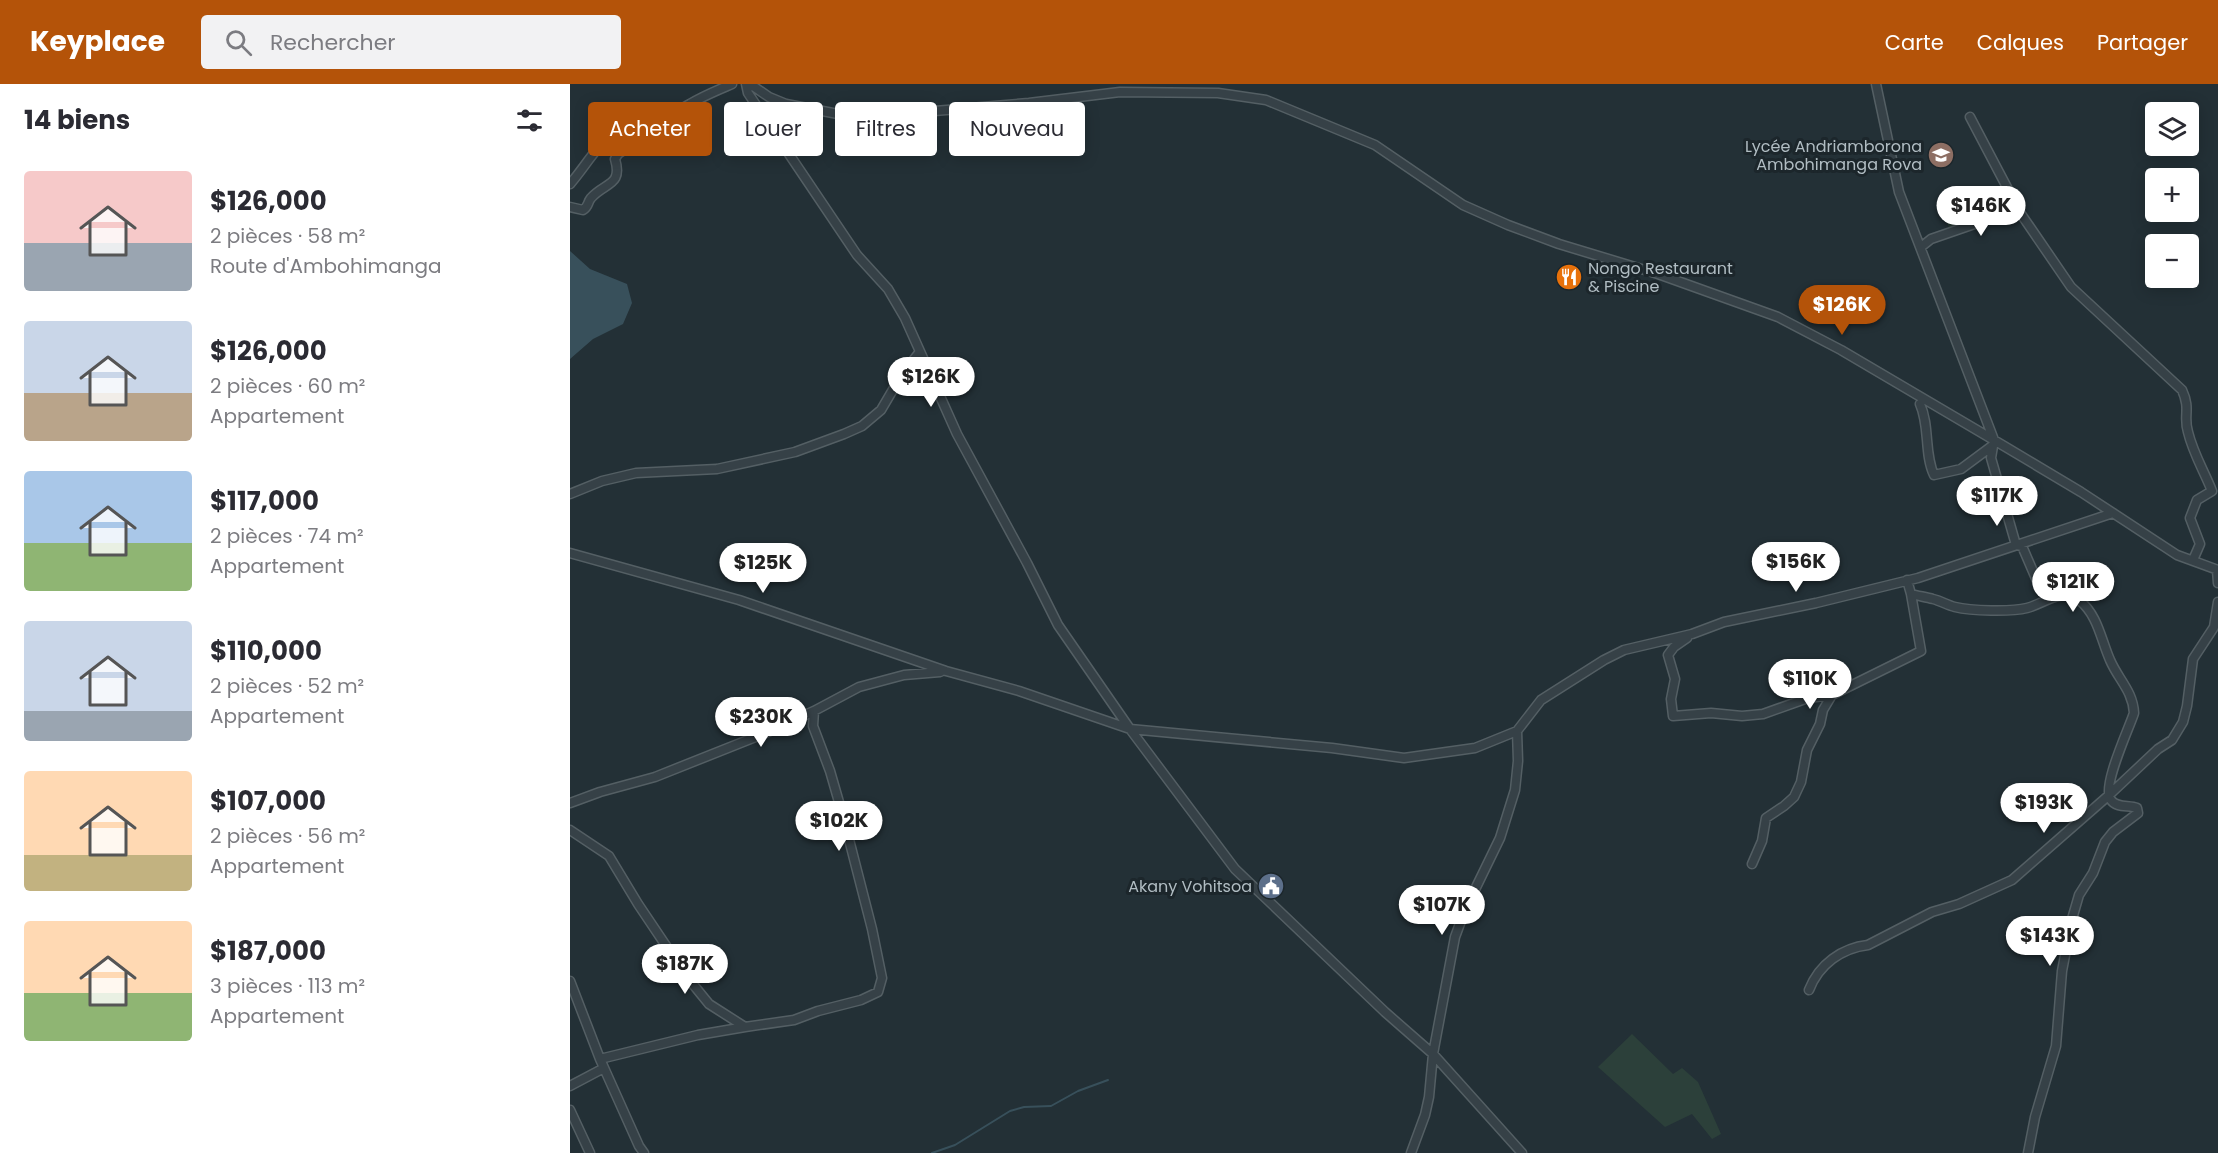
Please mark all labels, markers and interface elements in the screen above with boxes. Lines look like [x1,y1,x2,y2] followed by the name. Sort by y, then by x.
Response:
[201,15,621,69] search box
[30,22,165,61] text: Keyplace
[222,26,255,59] icon: search
[270,27,396,58] text: Rechercher
[1885,28,1944,57] text: Carte
[1977,28,2064,57] text: Calques
[2097,28,2188,57] text: Partager
[24,102,130,138] text: 14 biens
[588,102,712,156] chip: Acheter
[724,102,823,156] chip: Louer
[835,102,937,156] chip: Filtres
[949,102,1085,156] chip: Nouveau
[2145,102,2199,288] map controls
[2145,102,2199,156] button: layers
[513,104,546,137] icon: filters
[1745,135,1922,176] place label: Lycée Andriamborona Ambohimanga Rova
[1926,140,1956,170] school or university icon: Lycée Andriamborona Ambohimanga Rova
[2145,168,2199,222] button: +
[210,183,327,219] text: $126,000
[1939,186,2023,237] pin: $146K
[1951,191,2011,219] text: $146K
[72,195,144,267] icon: home
[210,222,365,250] text: 2 pièces · 58 m²
[2145,234,2199,288] button: −
[210,252,442,280] text: Route d'Ambohimanga
[1588,257,1733,298] place label: Nongo Restaurant & Piscine
[1554,262,1584,292] restaurant icon: Nongo Restaurant & Piscine
[1800,285,1884,336] pin: $126K
[1813,290,1871,318] text: $126K
[210,333,327,369] text: $126,000
[72,345,144,417] icon: home
[889,357,973,408] pin: $126K
[902,362,960,390] text: $126K
[210,372,365,400] text: 2 pièces · 60 m²
[210,402,344,430] text: Appartement
[1955,476,2039,527] pin: $117K
[1971,481,2023,509] text: $117K
[210,483,319,519] text: $117,000
[72,495,144,567] icon: home
[210,522,364,550] text: 2 pièces · 74 m²
[1754,542,1838,593] pin: $156K
[721,543,805,594] pin: $125K
[1766,547,1826,575] text: $156K
[733,548,793,576] text: $125K
[210,552,344,580] text: Appartement
[2031,562,2115,613] pin: $121K
[2046,567,2100,595] text: $121K
[210,633,322,669] text: $110,000
[72,645,144,717] icon: home
[1768,659,1852,710] pin: $110K
[1782,664,1838,692] text: $110K
[210,672,364,700] text: 2 pièces · 52 m²
[719,697,803,748] pin: $230K
[210,702,344,730] text: Appartement
[729,702,793,730] text: $230K
[210,783,326,819] text: $107,000
[2002,783,2086,834] pin: $193K
[2014,788,2074,816] text: $193K
[72,795,144,867] icon: home
[797,801,881,852] pin: $102K
[809,806,869,834] text: $102K
[210,822,365,850] text: 2 pièces · 56 m²
[210,852,344,880] text: Appartement
[1256,871,1286,901] public building icon: Akany Vohitsoa
[1128,875,1252,898] place label: Akany Vohitsoa
[1400,885,1484,936] pin: $107K
[1413,890,1471,918] text: $107K
[2008,916,2092,967] pin: $143K
[2020,921,2080,949] text: $143K
[210,933,326,969] text: $187,000
[643,944,727,995] pin: $187K
[72,945,144,1017] icon: home
[656,949,714,977] text: $187K
[210,972,365,1000] text: 3 pièces · 113 m²
[210,1002,344,1030] text: Appartement

